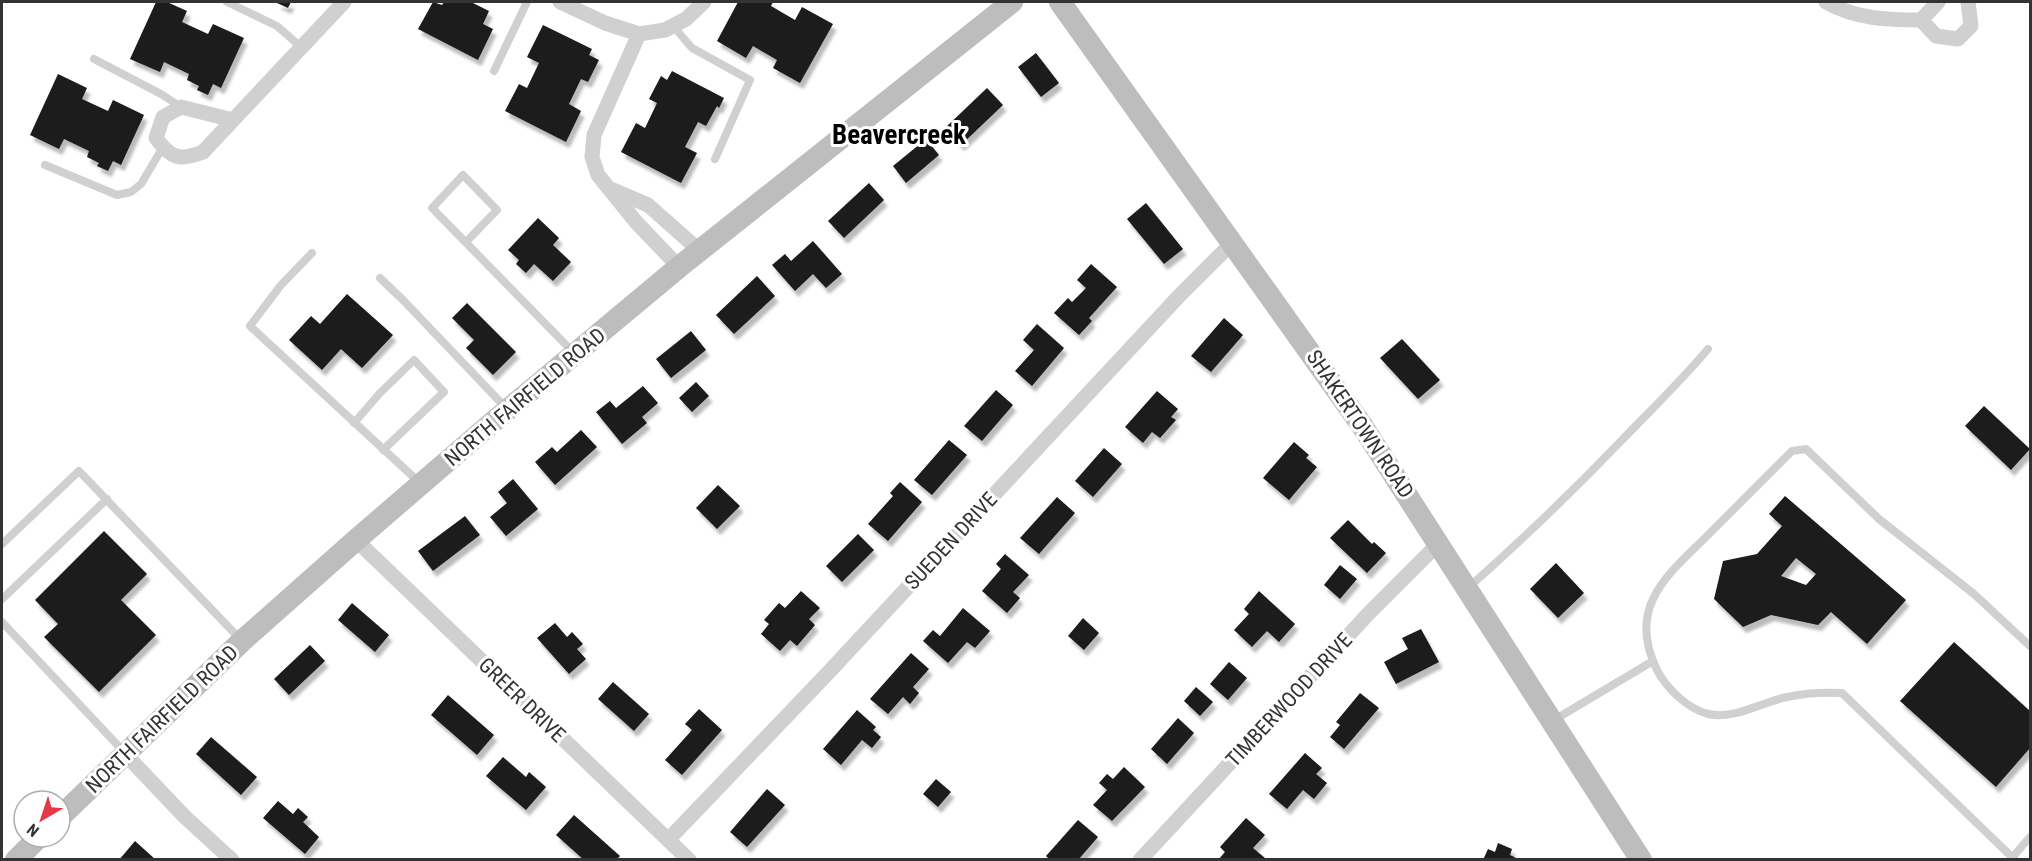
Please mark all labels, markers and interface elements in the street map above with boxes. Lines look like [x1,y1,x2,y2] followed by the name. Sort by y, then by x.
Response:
[832,119,966,151] district label: Beavercreek
[440,323,610,471] street label: NORTH FAIRFIELD ROAD
[1302,346,1418,502] street label: SHAKERTOWN ROAD
[900,487,1002,595] street label: SUEDEN DRIVE
[1221,628,1357,772] street label: TIMBERWOOD DRIVE
[81,640,243,798] street label: NORTH FAIRFIELD ROAD
[474,653,570,747] street label: GREER DRIVE
[12,789,72,849] north arrow
[23,820,43,841] text: N

